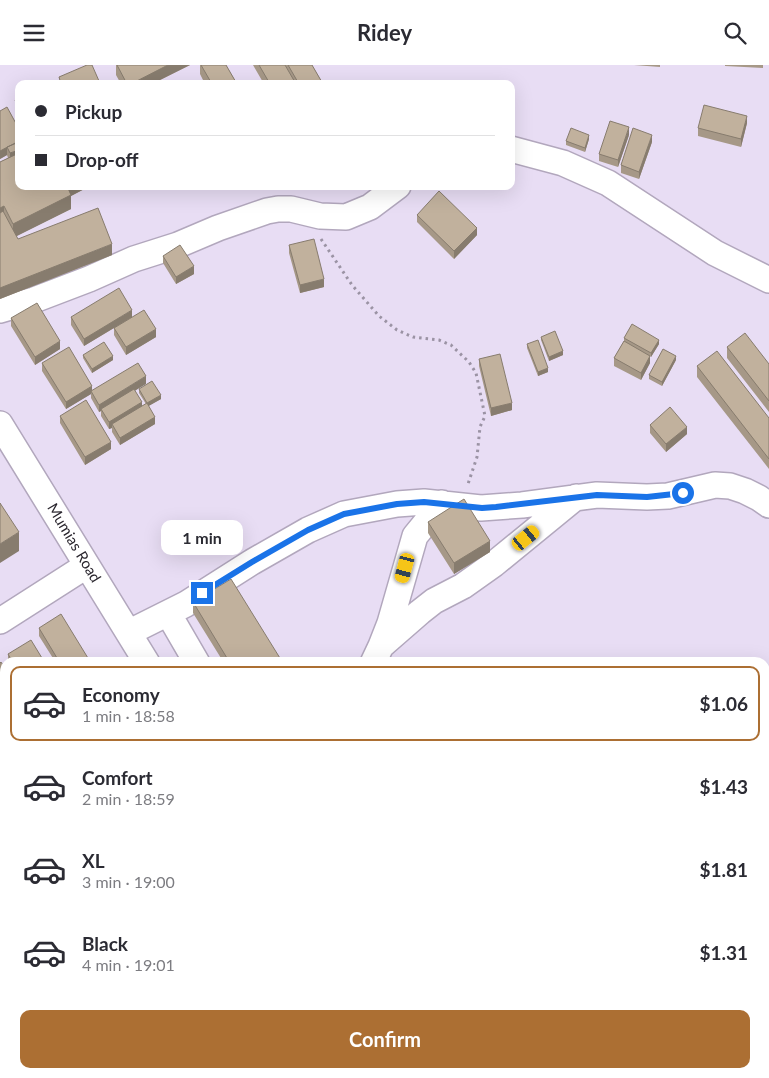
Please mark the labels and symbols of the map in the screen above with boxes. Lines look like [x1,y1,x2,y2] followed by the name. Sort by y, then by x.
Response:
[672,482,694,504] route start
[44,500,106,585] street label: Mumias Road
[161,521,243,555] callout: 1 min
[509,523,542,553] car
[393,552,416,584] car
[191,582,213,604] route end

